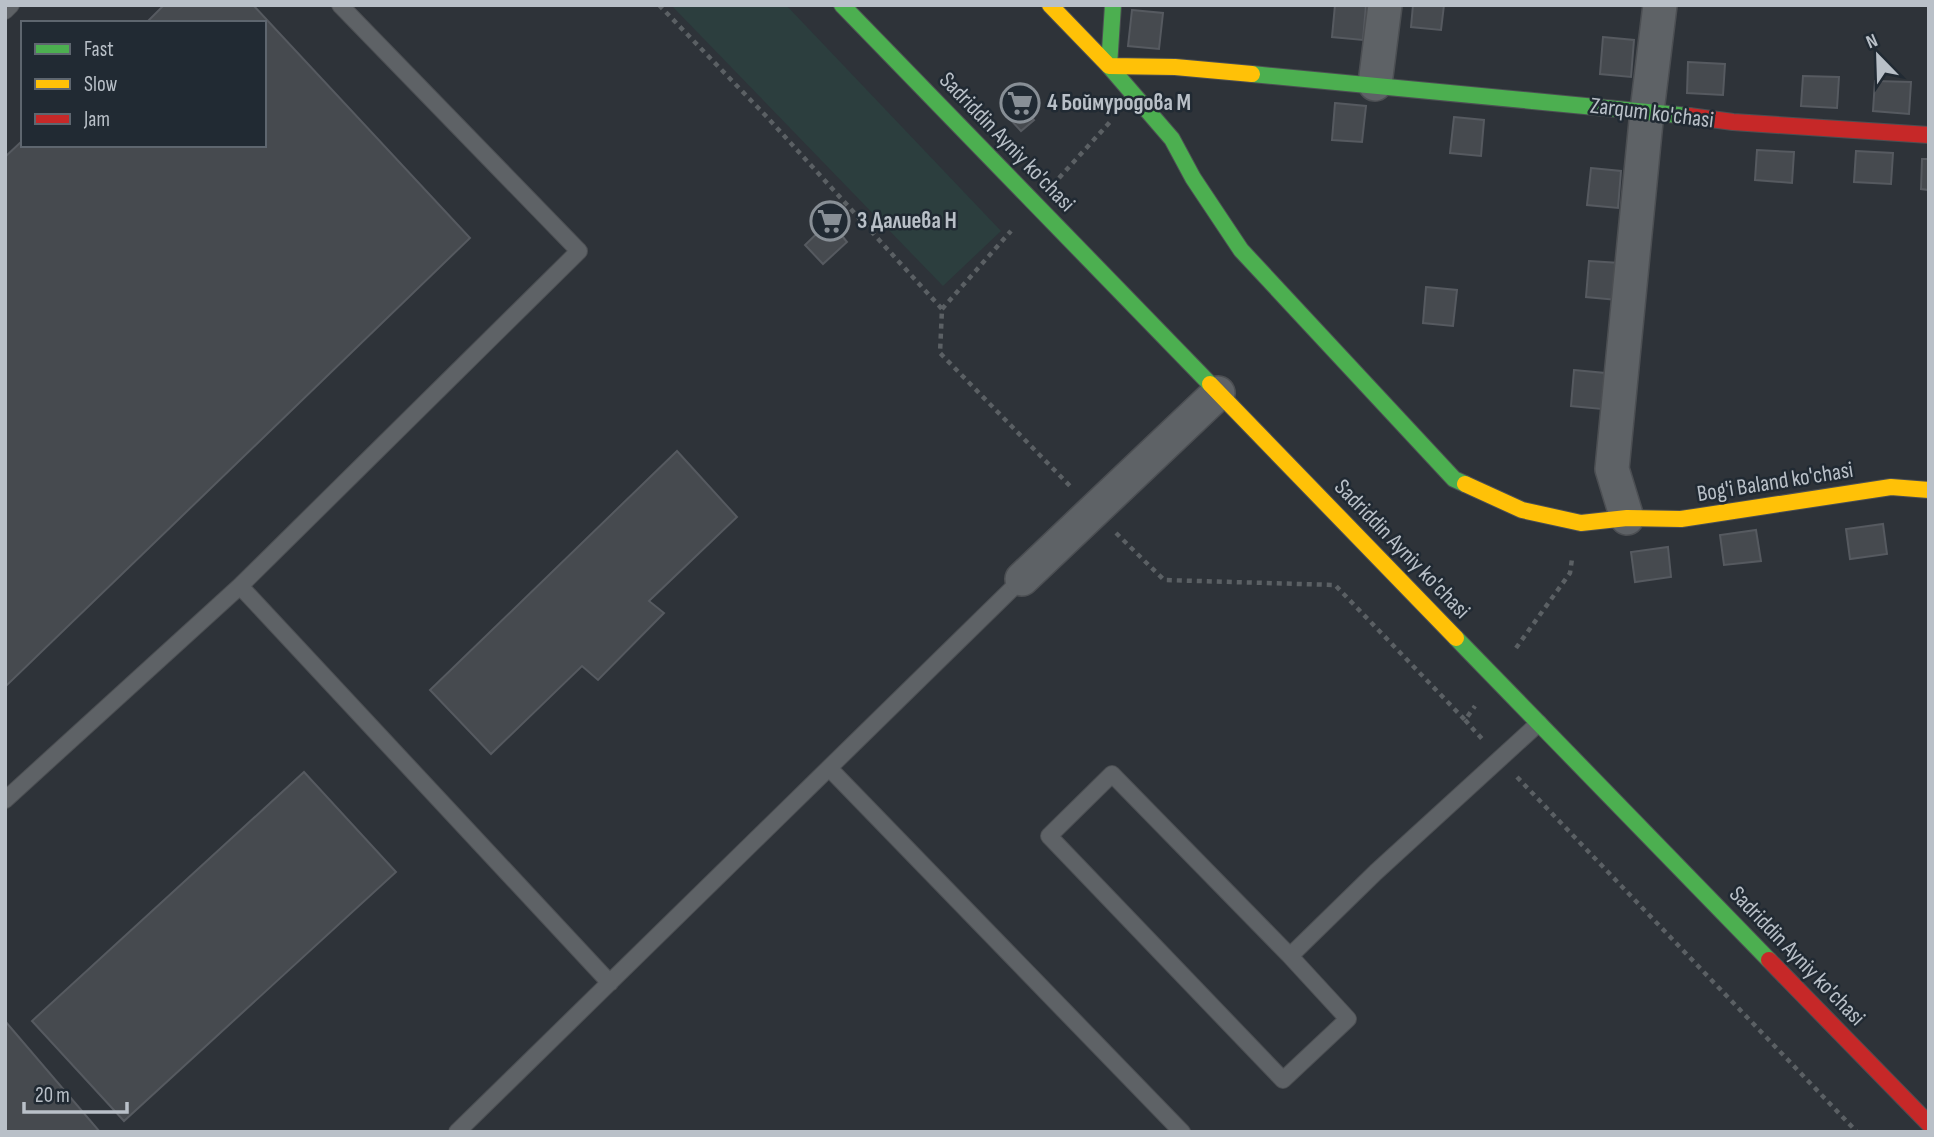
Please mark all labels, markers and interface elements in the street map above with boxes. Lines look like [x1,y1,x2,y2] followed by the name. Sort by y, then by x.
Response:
[21,21,266,147] legend
[1843,21,1913,91] north arrow
[1863,29,1881,54] text: N
[84,37,114,62] text: Fast
[933,66,1081,218] street label: Sadriddin Ayniy ko'chasi
[84,72,118,97] text: Slow
[999,82,1041,124] supermarket icon: 4 Боймуродова М
[1047,89,1191,117] place label: 4 Боймуродова М
[1589,92,1715,134] street label: Zarqum ko'chasi
[83,107,110,132] text: Jam
[809,200,851,242] supermarket icon: 3 Далиева Н
[857,207,957,235] place label: 3 Далиева Н
[1695,456,1855,508] street label: Bog'i Baland ko'chasi
[1328,473,1476,625] street label: Sadriddin Ayniy ko'chasi
[1723,880,1871,1032] street label: Sadriddin Ayniy ko'chasi
[24,1070,128,1114] scale bar
[35,1083,70,1108] text: 20 m

